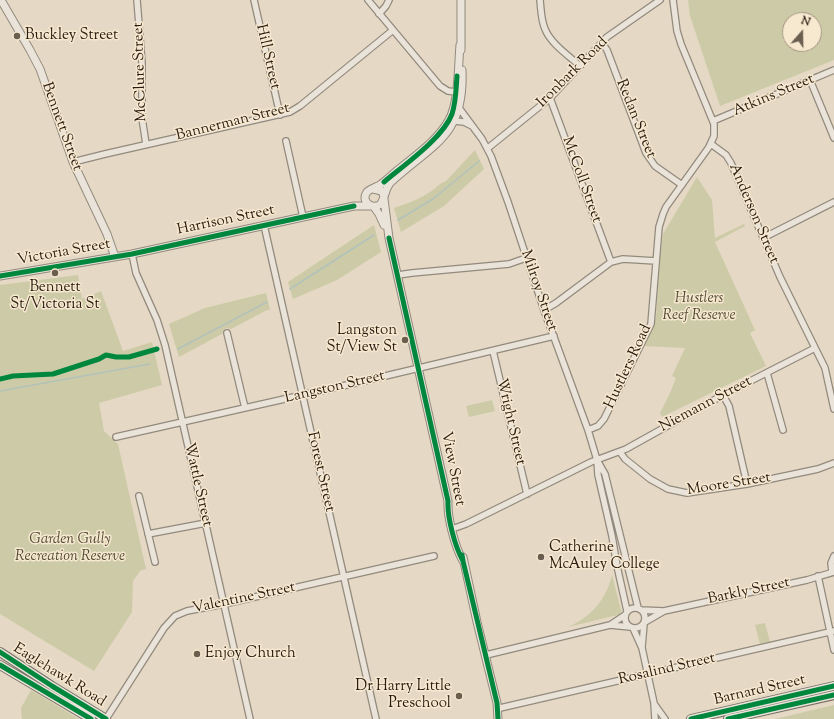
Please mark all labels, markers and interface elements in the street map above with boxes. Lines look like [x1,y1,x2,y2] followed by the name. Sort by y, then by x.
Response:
[782,12,822,52] north arrow
[799,13,813,31] text: N
[130,22,152,122] street label: McClure Street
[251,23,283,91] street label: Hill Street
[25,27,118,45] place label: Buckley Street
[12,31,22,41] marker: Buckley Street
[534,34,612,112] street label: Ironbark Road
[731,71,817,121] street label: Atkins Street
[611,77,659,161] street label: Redan Street
[37,80,85,174] street label: Bennett Street
[174,100,292,146] street label: Bannerman Street
[557,134,605,226] street label: McColl Street
[724,161,782,267] street label: Anderson Street
[176,202,276,240] street label: Harrison Street
[16,236,112,270] street label: Victoria Street
[516,248,560,334] street label: Milroy Street
[50,268,60,278] marker: Bennett St/Victoria St
[10,279,100,314] place label: Bennett St/Victoria St
[662,290,736,325] park label: Hustlers Reef Reserve
[326,322,397,357] place label: Langston St/View St
[602,322,656,412] street label: Hustlers Road
[400,335,410,345] marker: Langston St/View St
[283,368,387,408] street label: Langston Street
[657,373,755,437] street label: Niemann Street
[491,377,529,467] street label: Wright Street
[302,430,338,514] street label: Forest Street
[436,430,468,508] street label: View Street
[179,441,215,529] street label: Wattle Street
[686,470,772,500] street label: Moore Street
[15,531,125,566] park label: Garden Gully Recreation Reserve
[549,539,660,574] place label: Catherine McAuley College
[536,552,546,562] marker: Catherine McAuley College
[706,575,792,609] street label: Barkly Street
[191,579,297,619] street label: Valentine Street
[9,640,109,712] street label: Eaglehawk Road
[205,645,296,663] place label: Enjoy Church
[192,649,202,659] marker: Enjoy Church
[617,650,717,690] street label: Rosalind Street
[712,672,808,710] street label: Barnard Street
[355,678,451,713] place label: Dr Harry Little Preschool
[454,691,464,701] marker: Dr Harry Little Preschool

